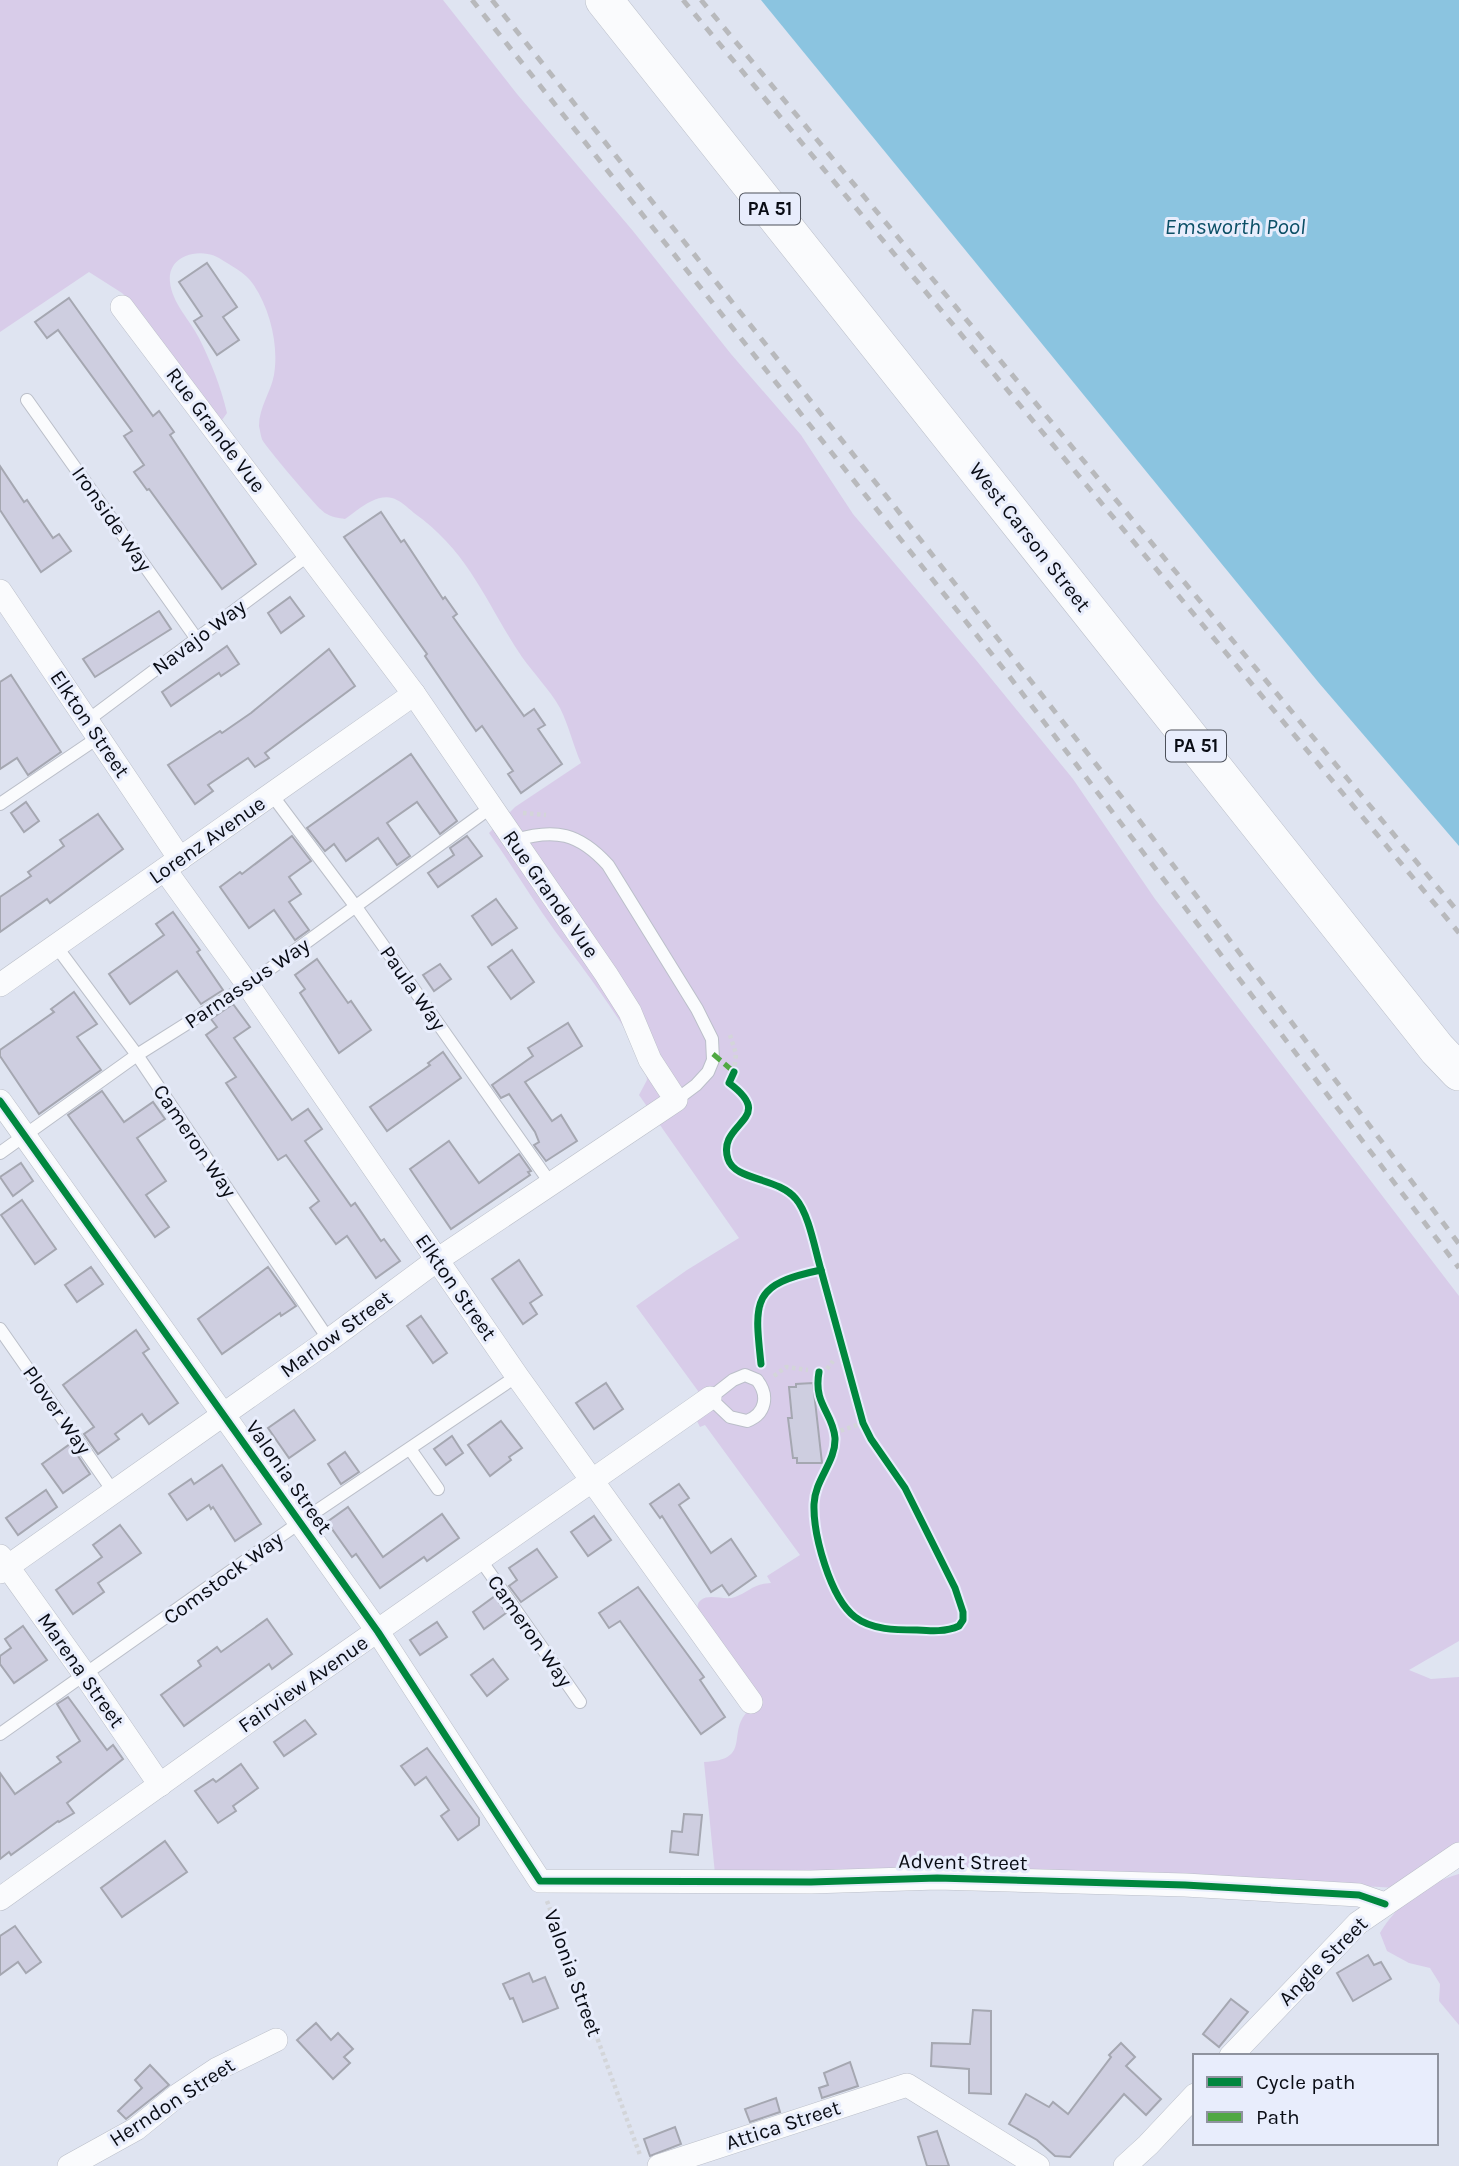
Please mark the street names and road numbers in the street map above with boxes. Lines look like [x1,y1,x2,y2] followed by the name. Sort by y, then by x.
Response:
[740,194,800,224] road number: PA 51
[161,363,271,497] street label: Rue Grande Vue
[964,458,1096,616] street label: West Carson Street
[67,462,157,576] street label: Ironside Way
[148,594,251,680] street label: Navajo Way
[45,666,135,782] street label: Elkton Street
[1166,730,1226,762] road number: PA 51
[144,791,270,889] street label: Lorenz Avenue
[498,826,604,962] street label: Rue Grande Vue
[180,932,314,1034] street label: Parnassus Way
[375,941,451,1035] street label: Paula Way
[148,1080,242,1202] street label: Cameron Way
[411,1229,502,1345] street label: Elkton Street
[275,1285,397,1383] street label: Marlow Street
[18,1361,96,1459] street label: Plover Way
[241,1416,337,1539] street label: Valonia Street
[159,1527,287,1629] street label: Comstock Way
[483,1570,578,1692] street label: Cameron Way
[33,1608,129,1732] street label: Marena Street
[234,1630,372,1738] street label: Fairview Avenue
[898,1849,1028,1875] street label: Advent Street
[539,1906,607,2040] street label: Valonia Street
[1274,1911,1373,2010] street label: Angle Street
[105,2053,239,2151] street label: Herndon Street
[723,2095,843,2155] street label: Attica Street

